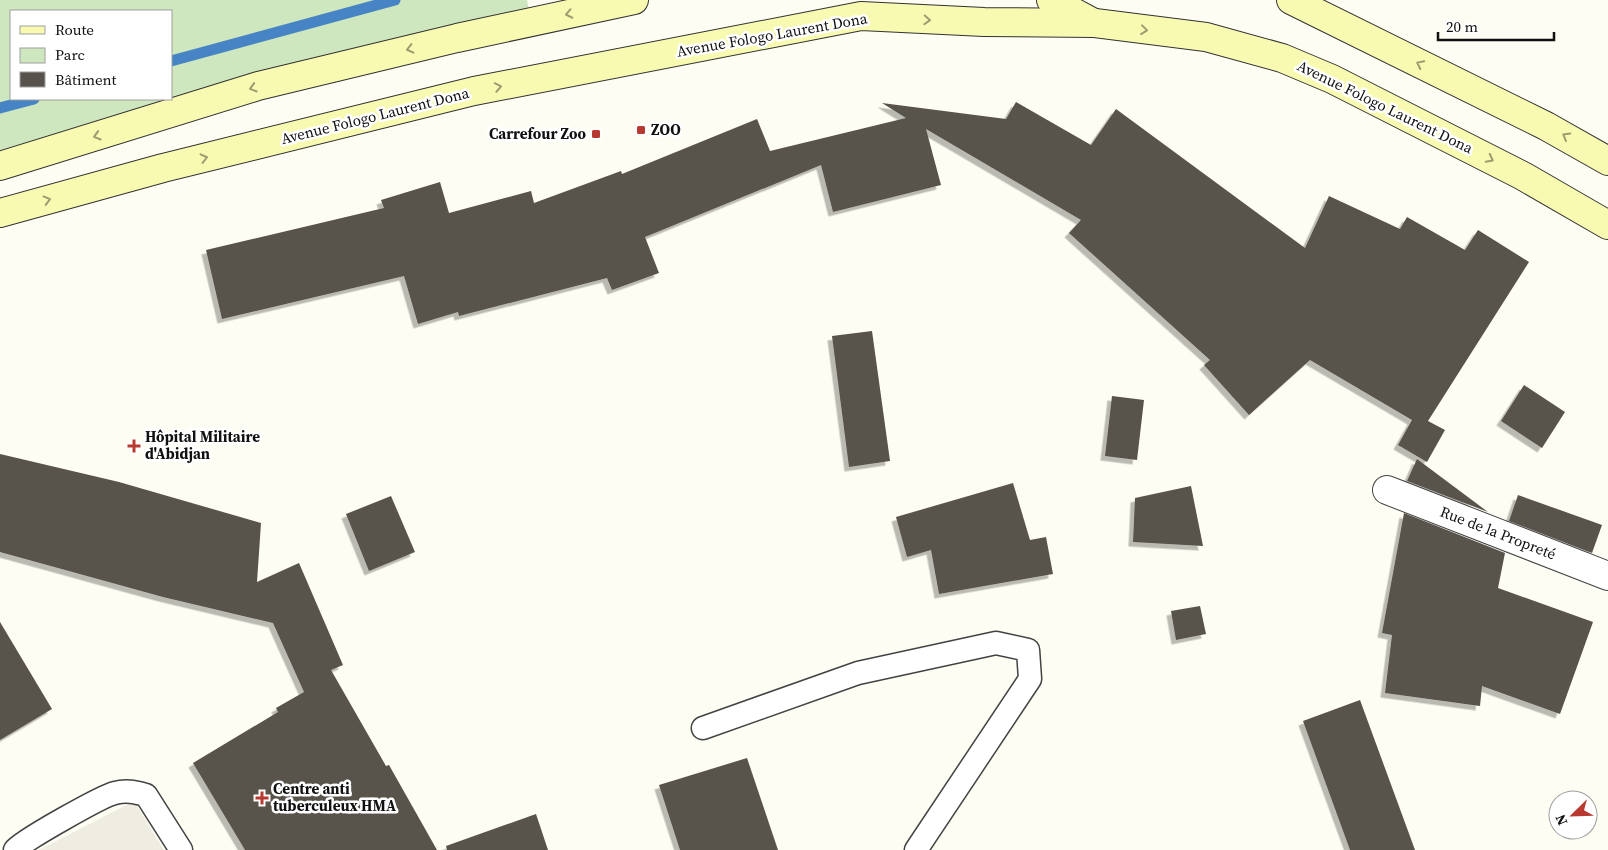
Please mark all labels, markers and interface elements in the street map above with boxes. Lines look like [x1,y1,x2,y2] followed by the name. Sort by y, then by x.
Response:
[675,7,869,62] street label: Avenue Fologo Laurent Dona
[565,8,574,19] one-way arrow
[10,10,172,100] legend
[1438,10,1554,42] scale bar
[924,14,932,25] one-way arrow
[1446,16,1478,37] text: 20 m
[55,19,94,40] text: Route
[1139,24,1148,34] one-way arrow
[406,43,415,54] one-way arrow
[55,44,85,65] text: Parc
[1294,55,1477,158] street label: Avenue Fologo Laurent Dona
[1417,60,1426,70] one-way arrow
[55,69,117,90] text: Bâtiment
[249,82,257,92] one-way arrow
[279,82,471,149] street label: Avenue Fologo Laurent Dona
[494,82,502,92] one-way arrow
[651,119,681,140] place label: ZOO
[489,123,587,144] place label: Carrefour Zoo
[635,124,647,136] marker: ZOO
[590,128,602,140] marker: Carrefour Zoo
[94,130,102,140] one-way arrow
[1562,133,1571,143] one-way arrow
[200,153,209,164] one-way arrow
[1484,153,1493,163] one-way arrow
[42,195,51,205] one-way arrow
[145,426,260,464] place label: Hôpital Militaire d'Abidjan
[127,439,141,453] marker: Hôpital Militaire d'Abidjan
[1437,501,1559,564] street label: Rue de la Propreté
[273,778,396,816] place label: Centre anti tuberculeux HMA
[1548,790,1598,840] north arrow
[255,791,269,805] marker: Centre anti tuberculeux HMA
[1550,811,1572,829] text: N

